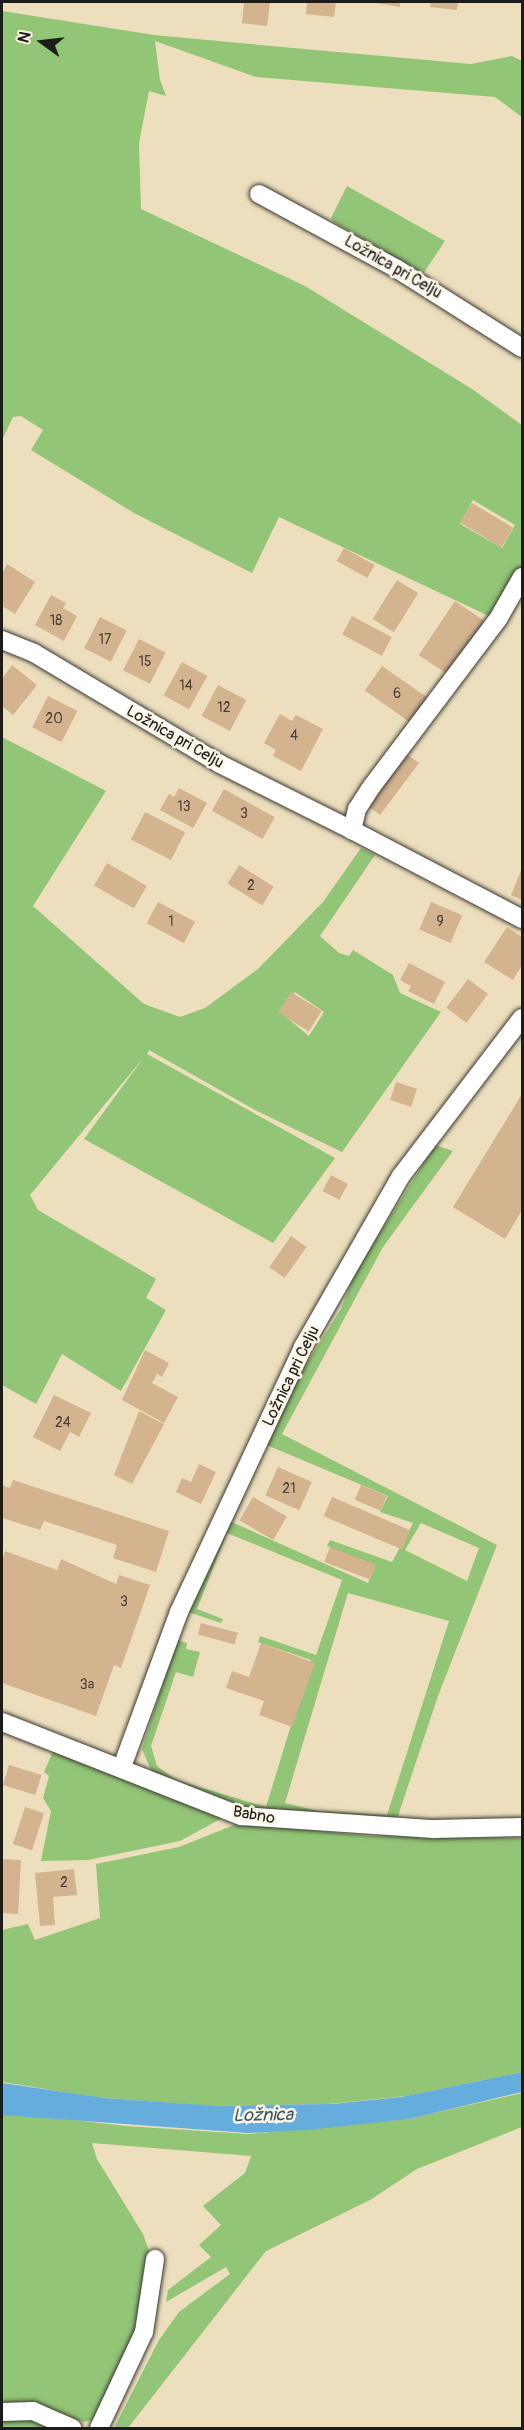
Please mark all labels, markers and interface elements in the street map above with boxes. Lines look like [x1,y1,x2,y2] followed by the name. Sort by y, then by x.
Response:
[12,12,72,72] north arrow
[14,30,36,45] text: N
[341,231,445,303] street label: Ložnica pri Celju
[50,613,62,629] house number: 18
[99,632,111,648] house number: 17
[138,654,152,670] house number: 15
[179,678,193,694] house number: 14
[393,686,401,702] house number: 6
[217,700,231,716] house number: 12
[123,701,227,773] street label: Ložnica pri Celju
[45,711,63,727] house number: 20
[290,728,298,744] house number: 4
[177,799,191,815] house number: 13
[240,806,248,822] house number: 3
[247,878,255,894] house number: 2
[168,914,174,930] house number: 1
[436,914,444,930] house number: 9
[258,1323,324,1429] street label: Ložnica pri Celju
[55,1415,71,1431] house number: 24
[282,1481,296,1497] house number: 21
[120,1594,128,1610] house number: 3
[80,1677,94,1693] house number: 3a
[231,1802,277,1828] street label: Babno
[60,1875,68,1891] house number: 2
[233,2105,293,2127] water label: Ložnica

